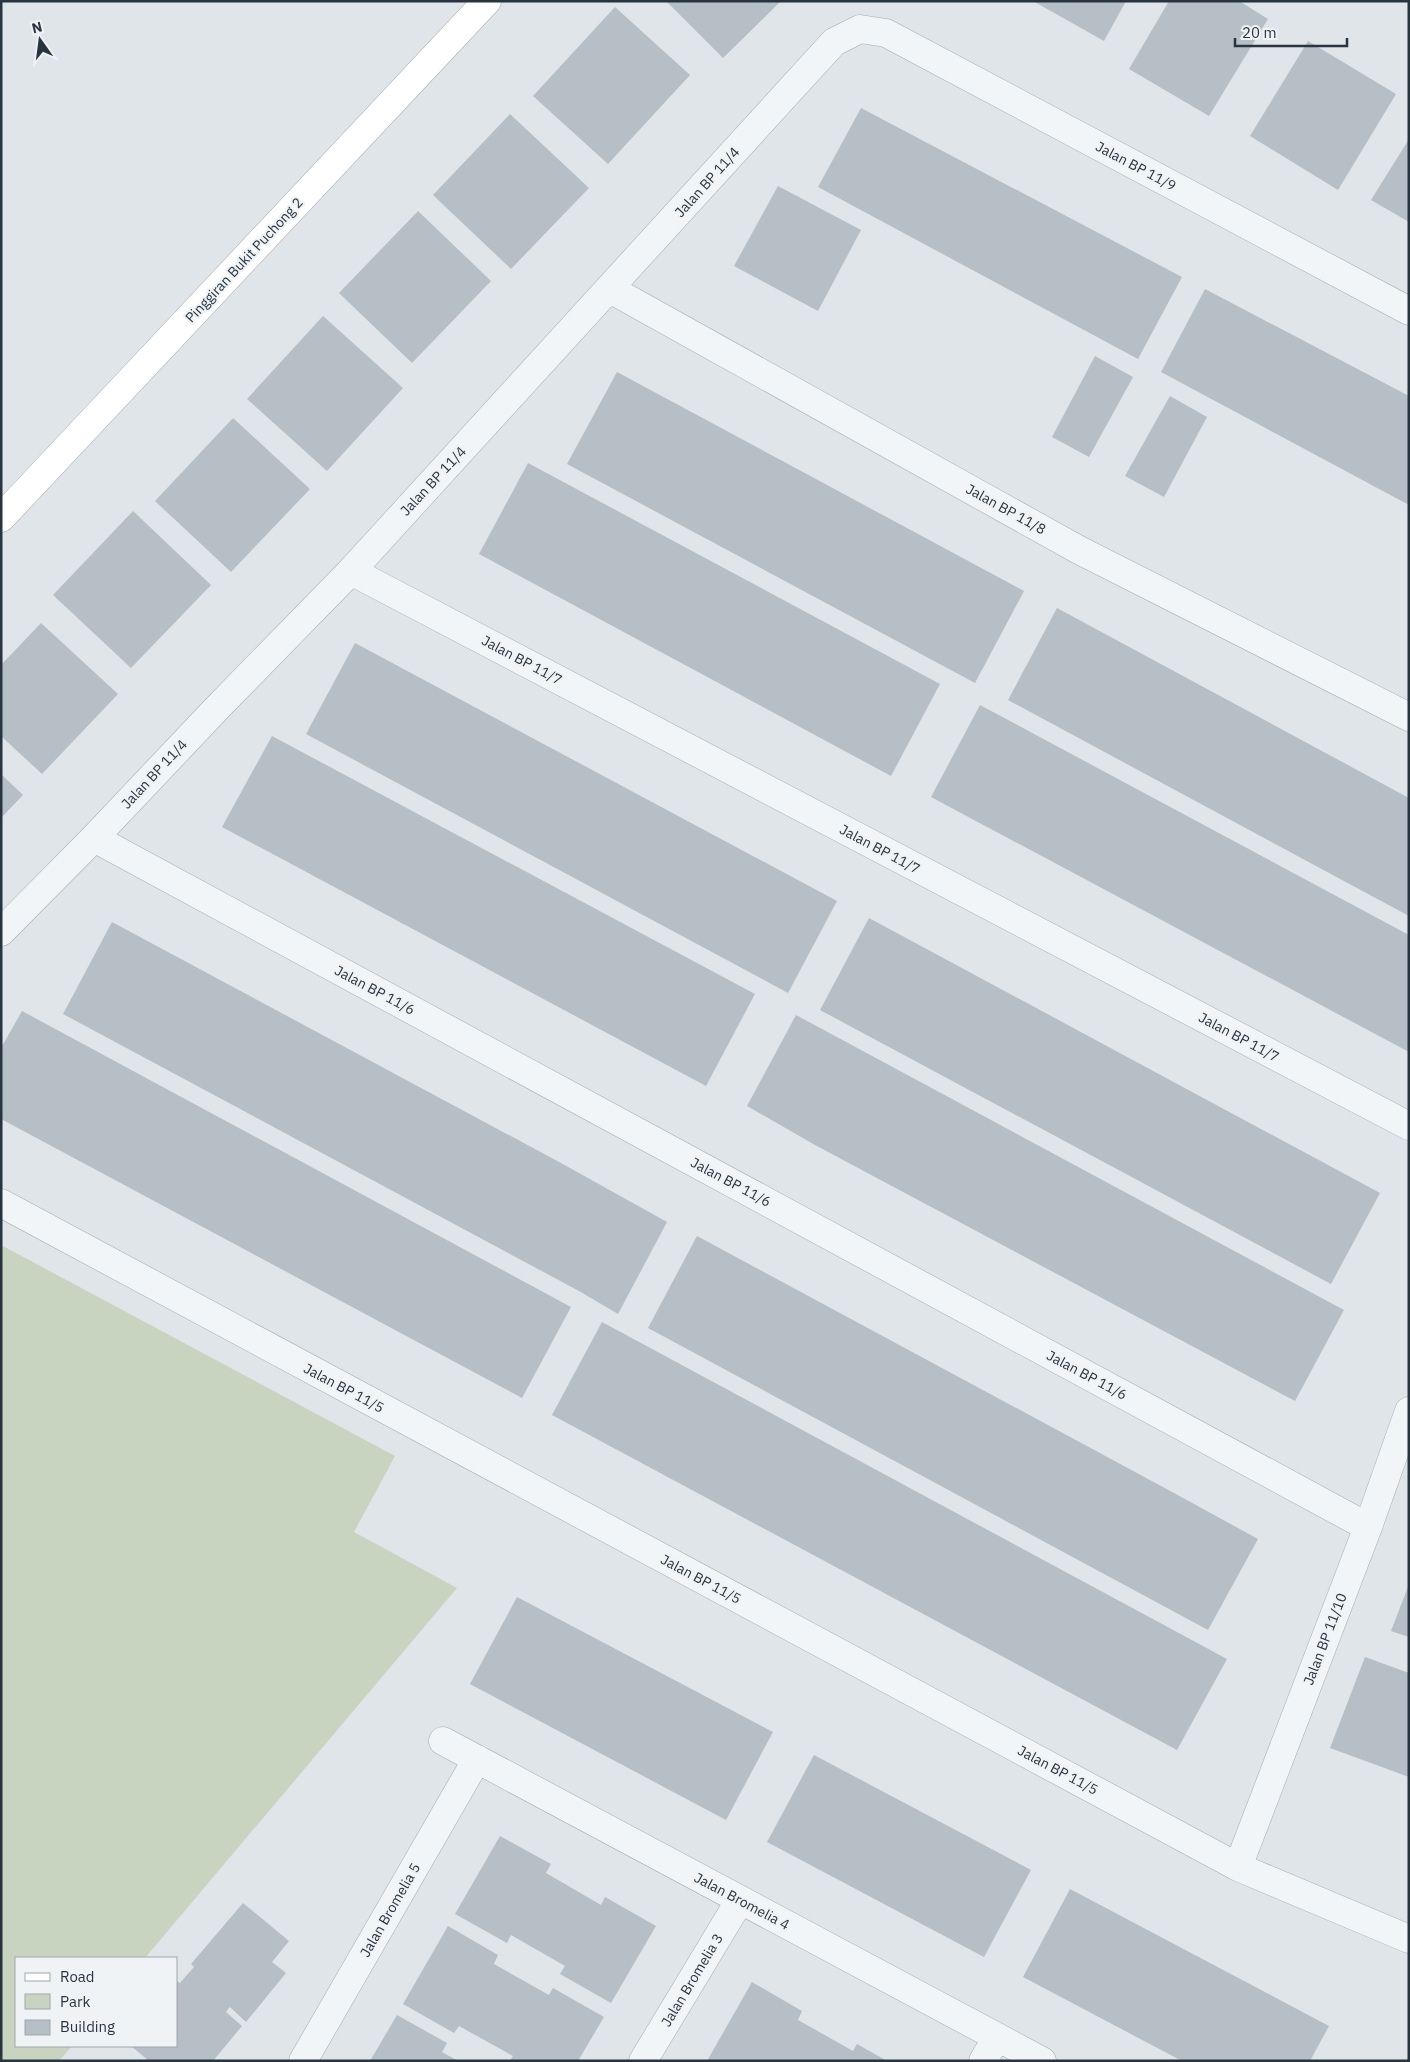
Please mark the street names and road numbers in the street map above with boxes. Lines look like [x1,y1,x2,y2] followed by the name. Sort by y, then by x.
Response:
[1093,137,1179,195] street label: Jalan BP 11/9
[671,143,743,221] street label: Jalan BP 11/4
[181,194,307,326] street label: Pinggiran Bukit Puchong 2
[396,442,470,520] street label: Jalan BP 11/4
[963,480,1049,538] street label: Jalan BP 11/8
[479,631,565,689] street label: Jalan BP 11/7
[117,735,191,813] street label: Jalan BP 11/4
[837,820,923,878] street label: Jalan BP 11/7
[332,961,418,1019] street label: Jalan BP 11/6
[1196,1008,1282,1066] street label: Jalan BP 11/7
[688,1153,774,1211] street label: Jalan BP 11/6
[1044,1346,1130,1404] street label: Jalan BP 11/6
[301,1359,387,1417] street label: Jalan BP 11/5
[658,1550,744,1608] street label: Jalan BP 11/5
[1299,1590,1351,1688] street label: Jalan BP 11/10
[1015,1741,1101,1799] street label: Jalan BP 11/5
[356,1860,424,1960] street label: Jalan Bromelia 5
[691,1868,793,1934] street label: Jalan Bromelia 4
[657,1930,727,2030] street label: Jalan Bromelia 3

